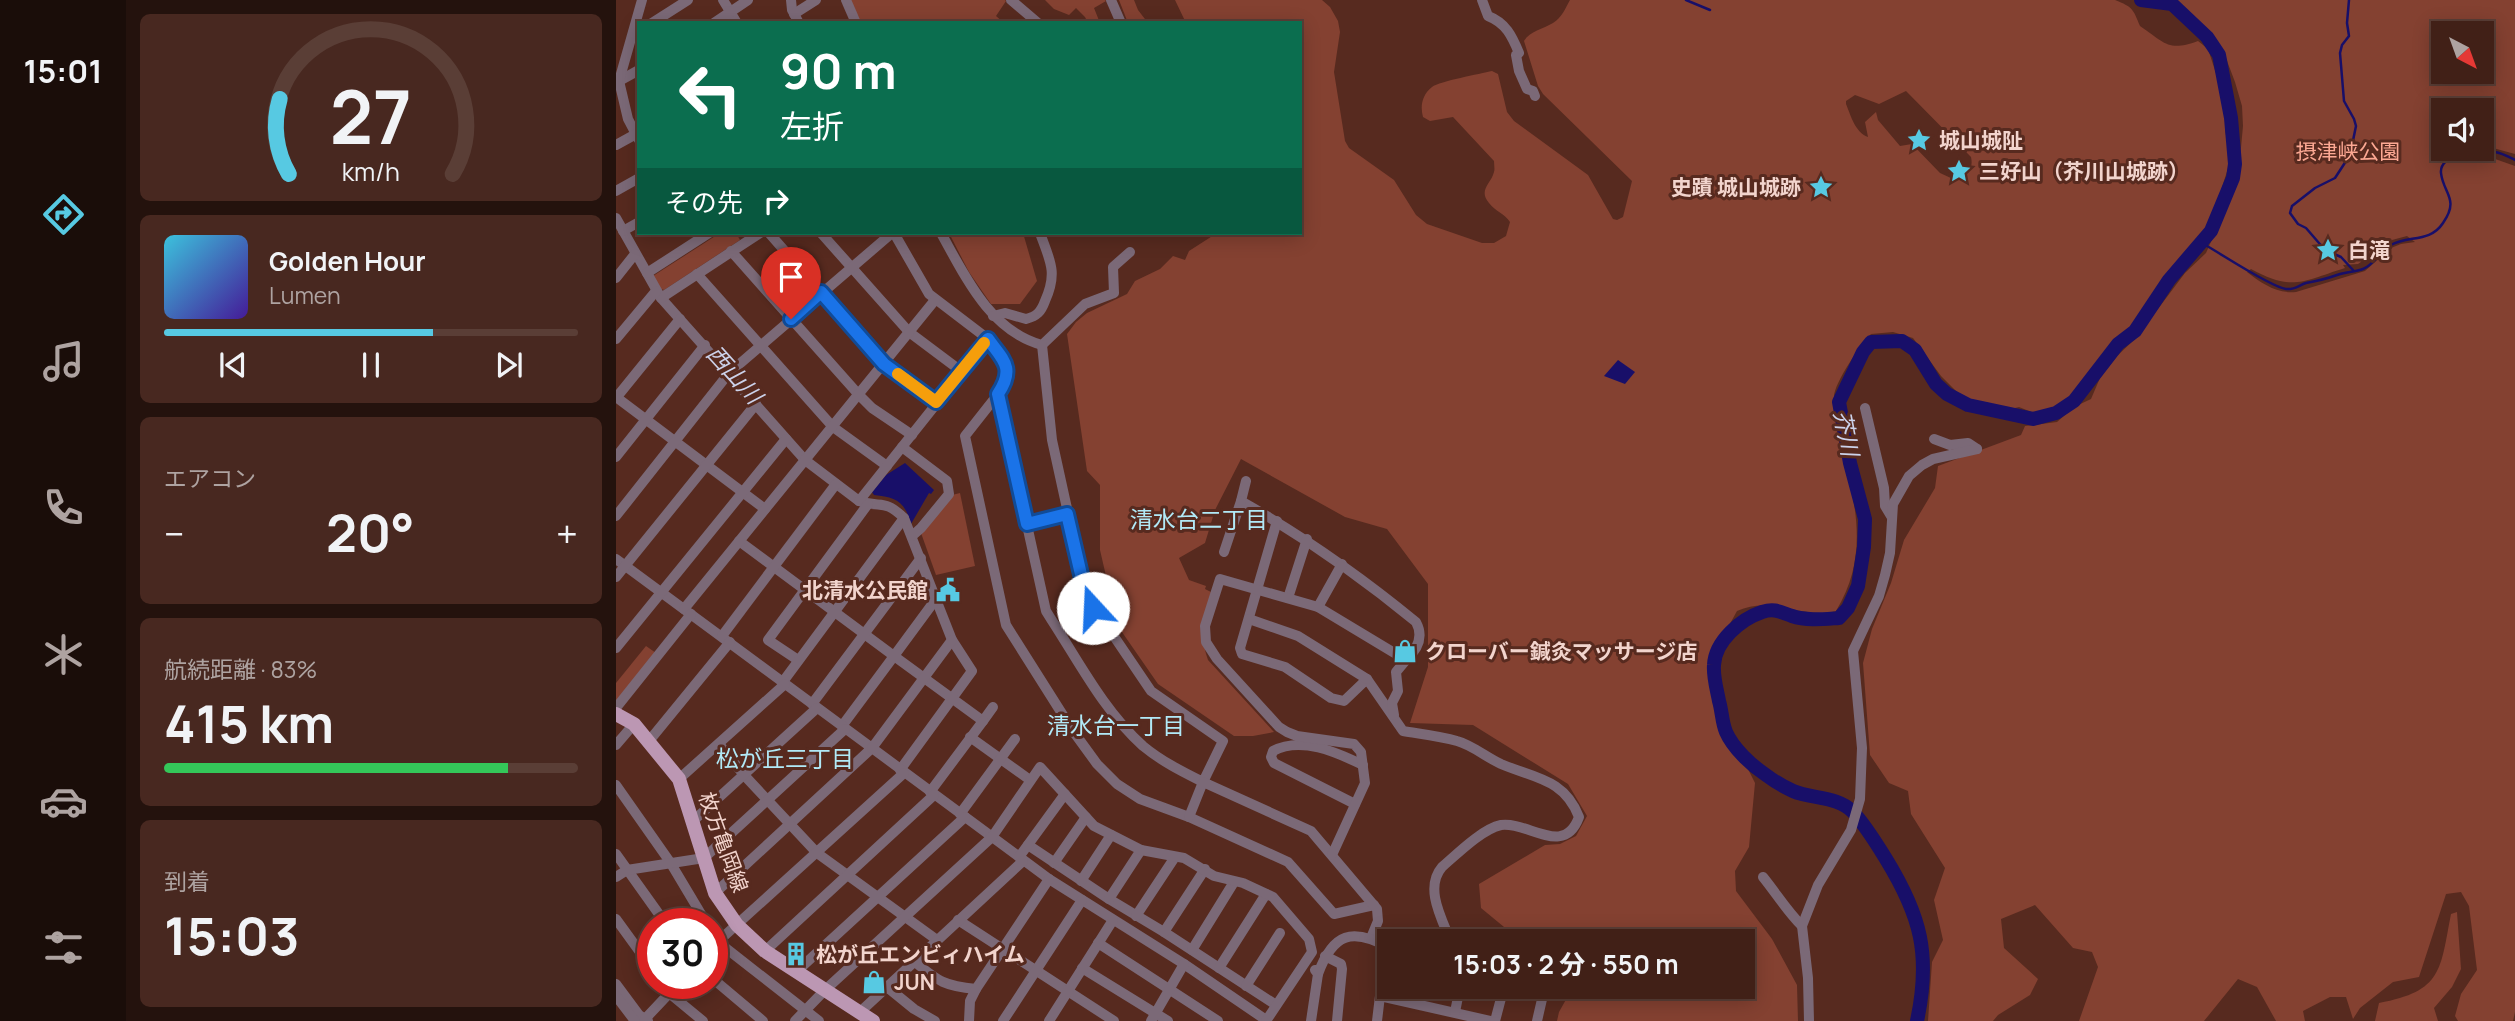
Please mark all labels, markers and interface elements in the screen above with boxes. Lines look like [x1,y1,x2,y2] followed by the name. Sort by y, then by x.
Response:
[2431,21,2494,84] north arrow
[2431,21,2494,161] map controls
[780,37,897,104] text: 90 m
[24,49,102,93] text: 15:01
[665,49,756,140] icon: left
[330,66,412,166] text: 27
[2431,98,2494,161] button: sound
[780,104,844,148] text: 左折
[1905,126,1933,154] place icon: 城山城阯
[1939,126,2023,154] place label: 城山城阯
[2296,137,2401,165] park label: 摂津峡公園
[342,154,400,189] text: km/h
[1945,157,1973,185] place icon: 三好山（芥川山城跡）
[1979,157,2189,185] place label: 三好山（芥川山城跡）
[1671,173,1801,201] place label: 史蹟 城山城跡
[1807,173,1835,201] place icon: 史蹟 城山城跡
[757,182,795,220] icon: right
[665,184,743,220] text: その先
[39,190,88,239] icon: directions
[2314,236,2342,264] place icon: 白滝
[2348,236,2390,264] place label: 白滝
[269,243,426,279] text: Golden Hour
[761,247,821,319] pin
[772,258,810,296] icon: arrive
[269,279,341,311] text: Lumen
[39,337,88,386] icon: music
[700,338,772,413] water label: 西山川
[214,346,252,384] icon: previous
[352,346,390,384] icon: pause
[490,346,528,384] icon: next
[1827,407,1868,462] water label: 芥川
[164,462,256,494] text: エアコン
[39,483,88,532] icon: phone
[326,497,415,568] text: 20°
[1130,503,1268,535] district label: 清水台二丁目
[164,507,185,559] text: −
[556,507,578,559] text: +
[1056,571,1130,645] position arrow
[802,576,928,604] place label: 北清水公民館
[934,576,962,604] public building icon: 北清水公民館
[39,630,88,679] icon: climate
[1391,637,1419,665] shop icon: クローバー鍼灸マッサージ店
[1425,637,1697,665] place label: クローバー鍼灸マッサージ店
[164,653,317,685] text: 航続距離 · 83%
[164,688,334,759] text: 415 km
[1047,709,1185,741] district label: 清水台一丁目
[716,742,854,774] district label: 松が丘三丁目
[39,777,88,826] icon: car
[693,788,755,896] street label: 枚方亀岡線
[164,865,210,897] text: 到着
[164,900,300,971] text: 15:03
[637,908,728,999] speed limit sign: 30
[39,923,88,972] icon: filters
[782,940,810,968] building icon: 松が丘エンビィハイム
[816,940,1025,968] place label: 松が丘エンビィハイム
[1453,946,1679,982] text: 15:03 · 2 分 · 550 m
[860,968,888,996] shop icon: JUN
[894,968,935,996] place label: JUN

